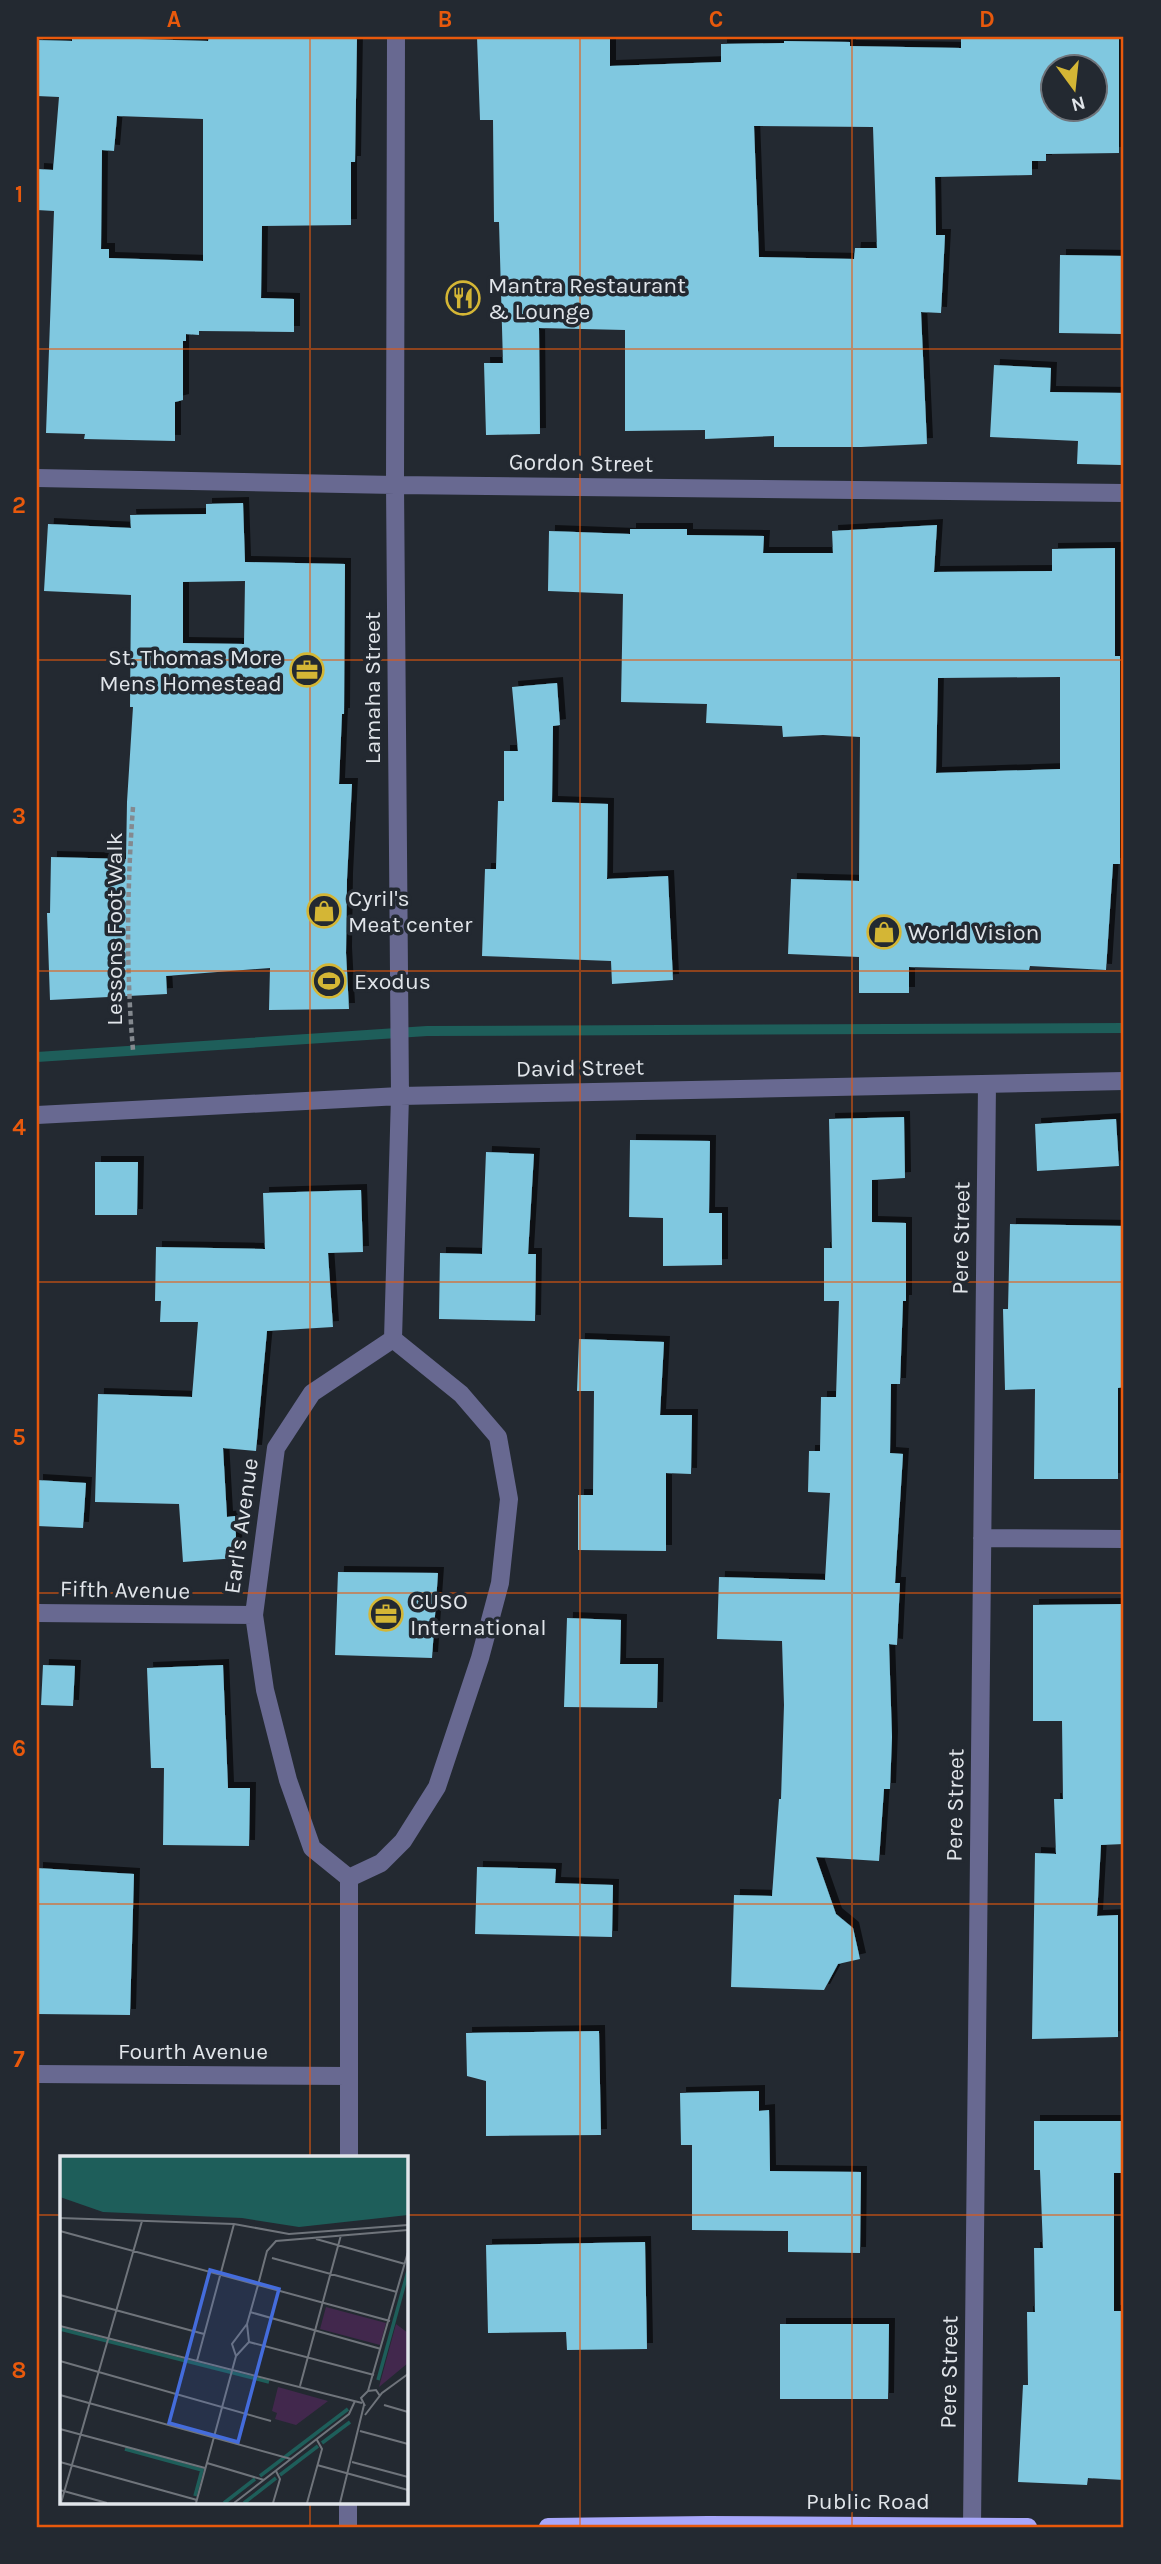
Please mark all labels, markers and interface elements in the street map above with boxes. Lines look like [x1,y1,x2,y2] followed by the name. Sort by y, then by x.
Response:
[167,6,181,33] text: A
[438,6,452,33] text: B
[709,6,723,33] text: C
[979,6,995,33] text: D
[1038,52,1108,122] north arrow
[1069,91,1088,116] text: N
[15,181,23,208] text: 1
[488,272,686,325] place label: Mantra Restaurant & Lounge
[444,279,482,317] restaurant icon: Mantra Restaurant & Lounge
[509,448,654,478] street label: Gordon Street
[12,492,26,519] text: 2
[359,611,386,764] street label: Lamaha Street
[99,644,282,697] place label: St. Thomas More Mens Homestead
[288,651,326,689] office icon: St. Thomas More Mens Homestead
[12,803,26,830] text: 3
[101,832,128,1026] street label: Lessons Foot Walk
[348,885,473,938] place label: Cyril's Meat center
[305,892,343,930] shop icon: Cyril's Meat center
[865,913,903,951] shop icon: World Vision
[908,919,1039,946] place label: World Vision
[310,962,348,1000] sports icon: Exodus
[354,968,431,995] place label: Exodus
[516,1053,645,1083] street label: David Street
[12,1114,26,1141] text: 4
[947,1181,975,1295] street label: Pere Street
[12,1424,26,1451] text: 5
[218,1456,264,1596] street label: Earl's Avenue
[60,1575,190,1605] street label: Fifth Avenue
[410,1588,547,1641] place label: CUSO International
[367,1595,405,1633] office icon: CUSO International
[12,1735,26,1762] text: 6
[941,1748,969,1862] street label: Pere Street
[118,2038,268,2065] street label: Fourth Avenue
[13,2046,25,2073] text: 7
[60,2156,408,2504] inset map
[935,2315,963,2429] street label: Pere Street
[12,2357,26,2384] text: 8
[806,2488,930,2515] street label: Public Road

